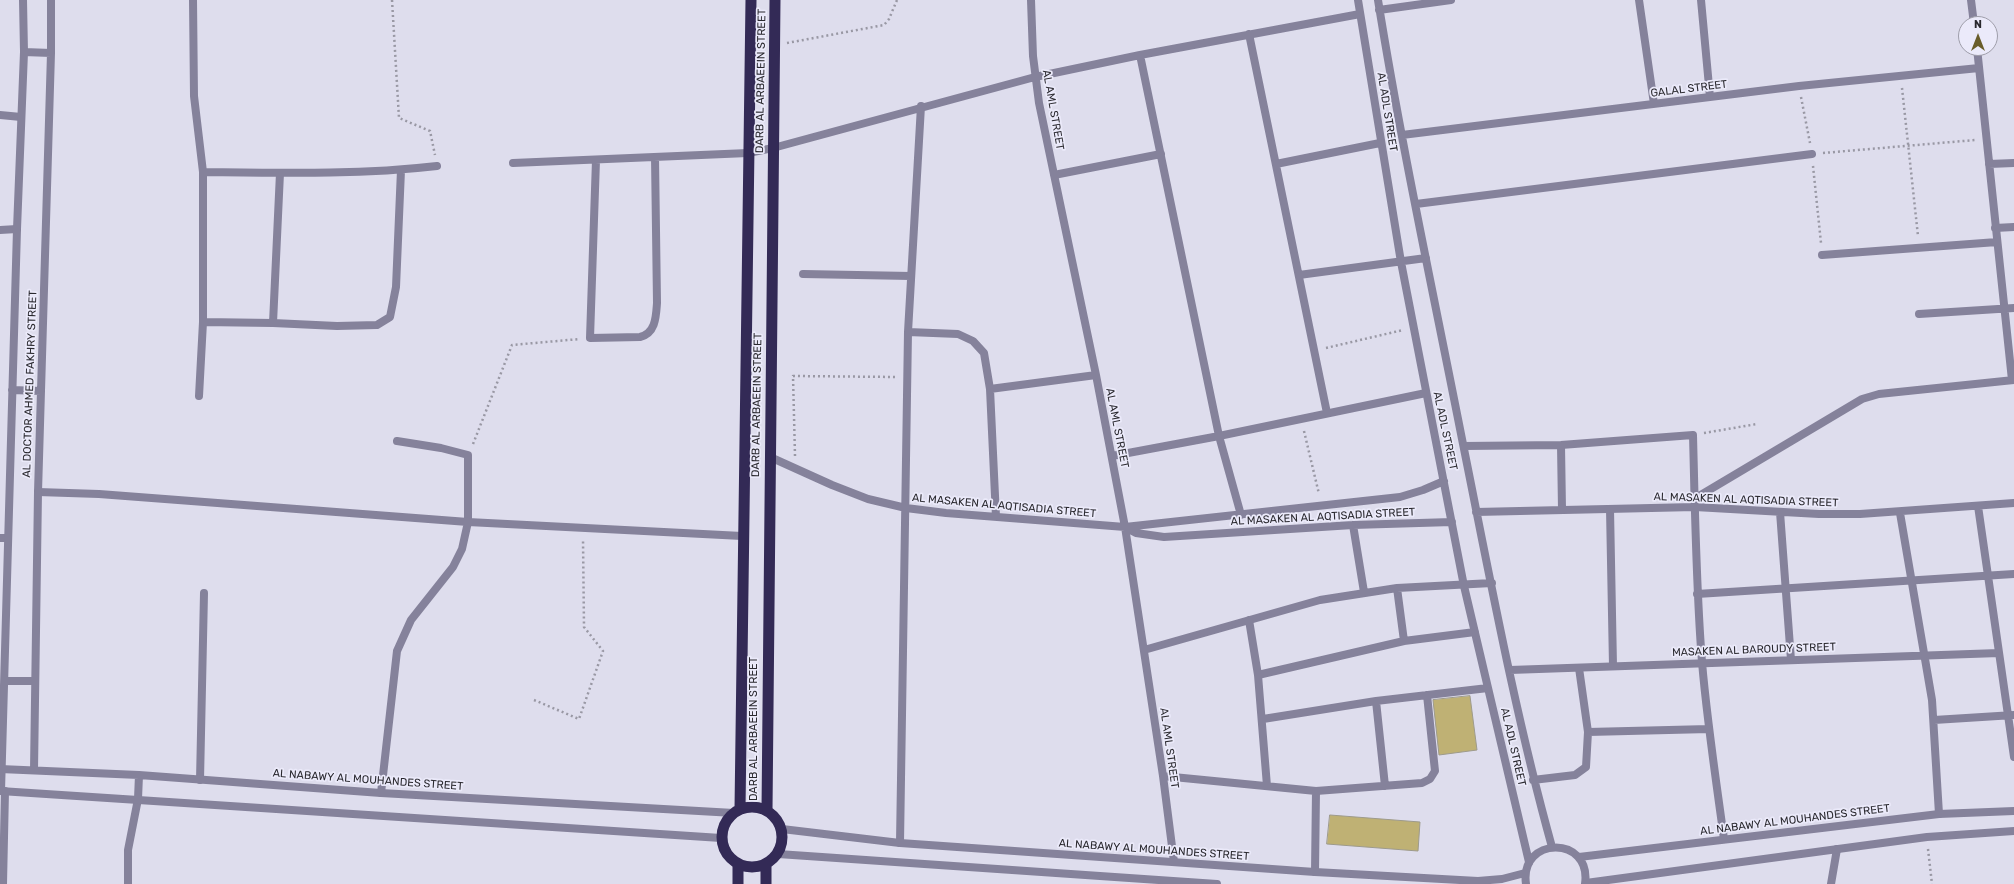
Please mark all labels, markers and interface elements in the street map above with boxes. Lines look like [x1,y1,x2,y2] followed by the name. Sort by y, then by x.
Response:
[753,9,769,153] street label: DARB AL ARBAEEIN STREET
[1958,16,1998,56] north arrow
[1974,18,1982,31] text: N
[1039,69,1067,151] street label: AL AML STREET
[1374,71,1400,153] street label: AL ADL STREET
[1650,78,1728,100] street label: GALAL STREET
[20,290,40,478] street label: AL DOCTOR AHMED FAKHRY STREET
[749,333,765,477] street label: DARB AL ARBAEEIN STREET
[1103,387,1131,469] street label: AL AML STREET
[1430,390,1460,472] street label: AL ADL STREET
[1653,490,1839,510] street label: AL MASAKEN AL AQTISADIA STREET
[911,491,1097,521] street label: AL MASAKEN AL AQTISADIA STREET
[1230,506,1416,528] street label: AL MASAKEN AL AQTISADIA STREET
[1672,641,1836,659] street label: MASAKEN AL BAROUDY STREET
[747,657,761,801] street label: DARB AL ARBAEEIN STREET
[1498,706,1528,788] street label: AL ADL STREET
[1157,707,1181,789] street label: AL AML STREET
[272,767,464,793] street label: AL NABAWY AL MOUHANDES STREET
[1699,802,1891,838] street label: AL NABAWY AL MOUHANDES STREET
[1058,837,1250,863] street label: AL NABAWY AL MOUHANDES STREET

